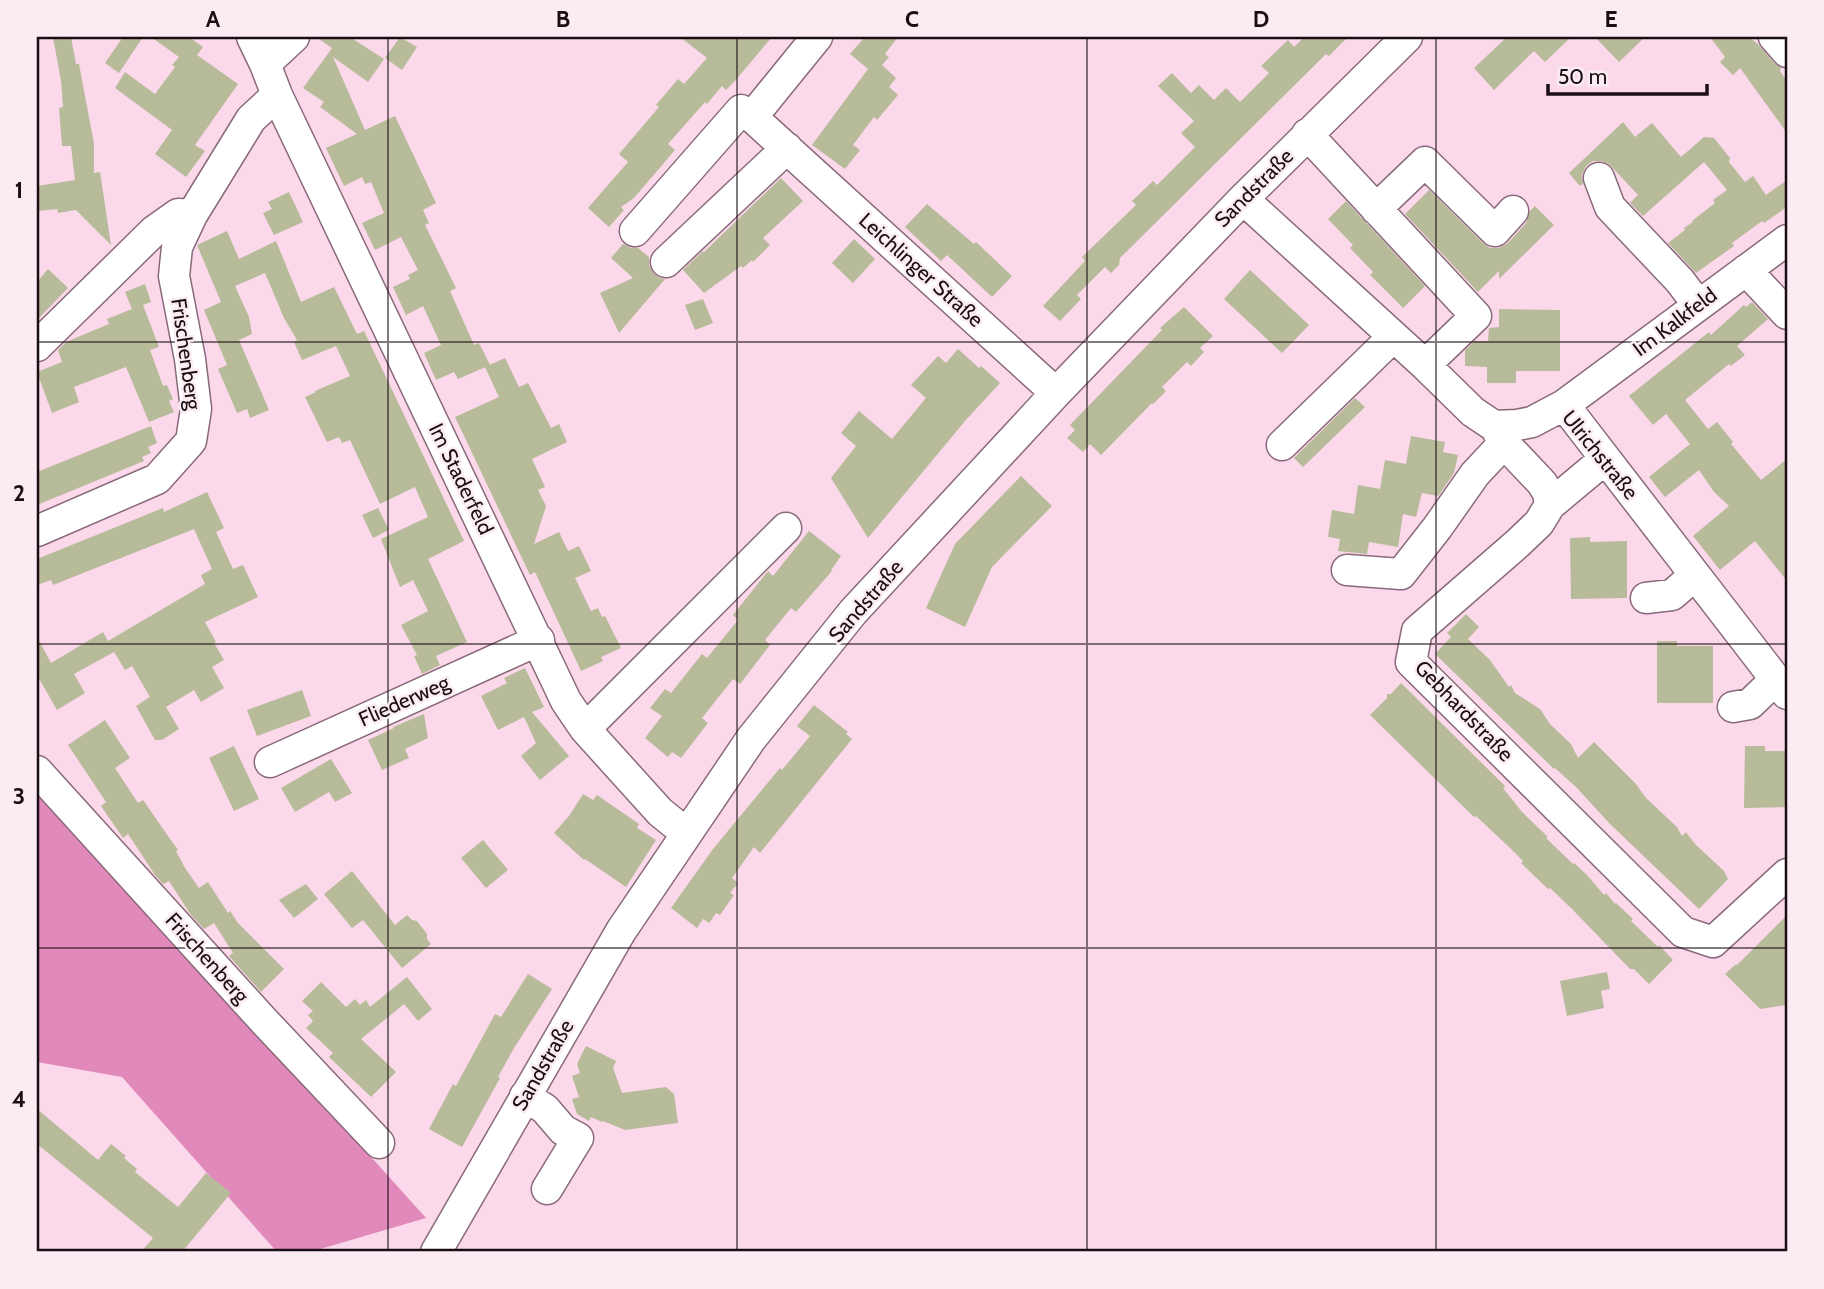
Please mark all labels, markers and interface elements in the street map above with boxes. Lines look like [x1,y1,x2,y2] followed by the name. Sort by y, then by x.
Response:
[206,5,221,33] text: A
[556,5,570,33] text: B
[905,5,919,33] text: C
[1253,5,1269,33] text: D
[1604,5,1618,33] text: E
[1548,52,1707,96] scale bar
[1558,64,1607,89] text: 50 m
[1209,143,1298,232] street label: Sandstraße
[15,176,23,204] text: 1
[854,207,989,332] street label: Leichlinger Straße
[1628,282,1722,361] street label: Im Kalkfeld
[166,296,207,412] street label: Frischenberg
[1557,405,1644,504] street label: Ulrichstraße
[424,419,499,538] street label: Im Staderfeld
[13,479,25,507] text: 2
[823,554,908,647] street label: Sandstraße
[1410,655,1519,767] street label: Gebhardstraße
[355,669,453,732] street label: Fliederweg
[13,782,25,810] text: 3
[160,907,255,1008] street label: Frischenberg
[507,1015,579,1115] street label: Sandstraße
[12,1085,26,1113] text: 4

